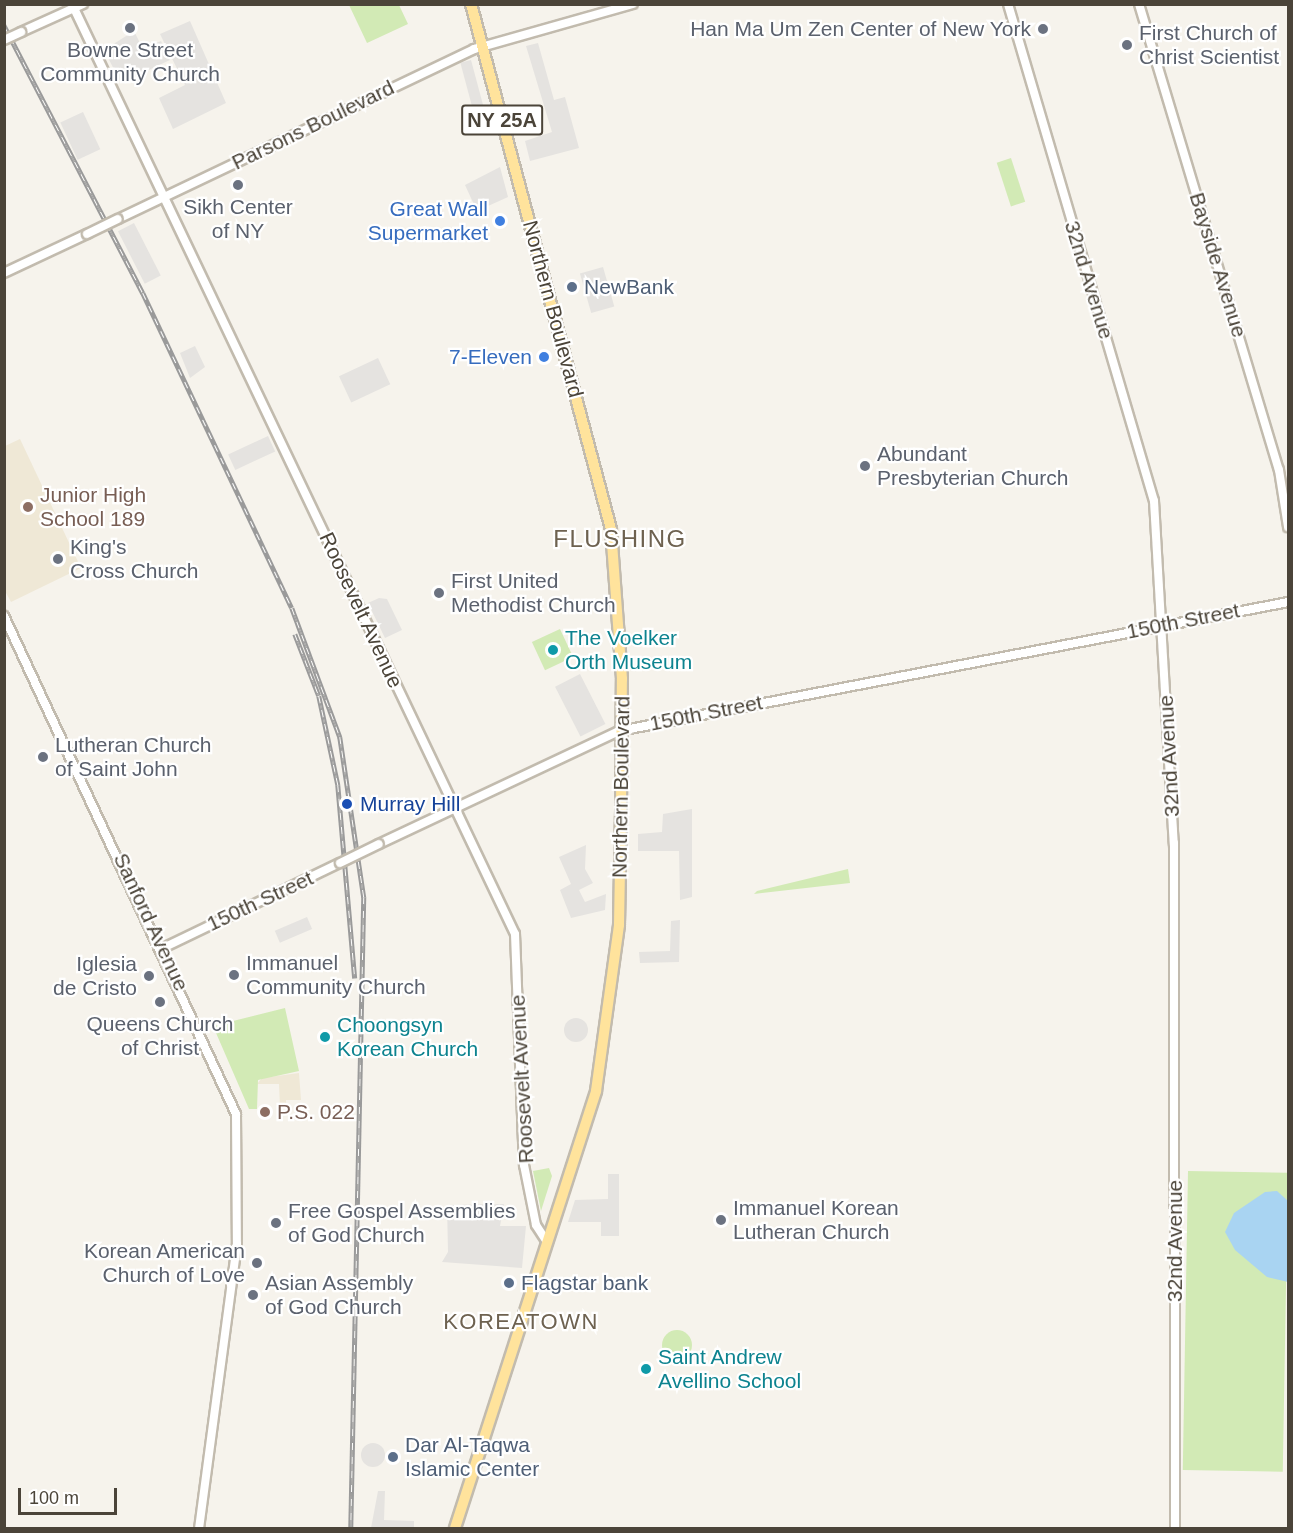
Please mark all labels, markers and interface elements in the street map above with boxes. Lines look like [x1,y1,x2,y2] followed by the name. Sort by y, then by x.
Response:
[690,16,1031,42] place label: Han Ma Um Zen Center of New York
[1139,20,1279,70] place label: First Church of Christ Scientist
[123,21,137,35] marker: Bowne Street Community Church
[1036,22,1050,36] marker: Han Ma Um Zen Center of New York
[40,37,220,87] place label: Bowne Street Community Church
[1120,38,1134,52] marker: First Church of Christ Scientist
[228,75,398,175] street label: Parsons Boulevard
[460,103,544,137] road number: NY 25A
[231,178,245,192] marker: Sikh Center of NY
[1184,189,1252,341] street label: Bayside Avenue
[183,194,293,244] place label: Sikh Center of NY
[368,196,488,246] place label: Great Wall Supermarket
[493,214,507,228] marker: Great Wall Supermarket
[1059,217,1119,343] street label: 32nd Avenue
[517,218,589,400] street label: Northern Boulevard
[584,274,674,300] place label: NewBank
[565,280,579,294] marker: NewBank
[449,344,532,370] place label: 7-Eleven
[537,350,551,364] marker: 7-Eleven
[877,441,1068,491] place label: Abundant Presbyterian Church
[858,459,872,473] marker: Abundant Presbyterian Church
[40,482,146,532] place label: Junior High School 189
[21,500,35,514] marker: Junior High School 189
[553,525,687,553] district label: FLUSHING
[314,528,408,692] street label: Roosevelt Avenue
[70,534,198,584] place label: King's Cross Church
[51,552,65,566] marker: King's Cross Church
[451,568,616,618] place label: First United Methodist Church
[432,586,446,600] marker: First United Methodist Church
[1124,598,1242,644] street label: 150th Street
[565,625,692,675] place label: The Voelker Orth Museum
[546,643,560,657] marker: The Voelker Orth Museum
[647,690,765,736] street label: 150th Street
[1153,694,1185,818] street label: 32nd Avenue
[607,696,635,878] street label: Northern Boulevard
[55,732,211,782] place label: Lutheran Church of Saint John
[36,750,50,764] marker: Lutheran Church of Saint John
[360,791,460,817] place label: Murray Hill
[338,795,356,813] marker: Murray Hill
[108,849,194,995] street label: Sanford Avenue
[203,865,317,937] street label: 150th Street
[246,950,426,1000] place label: Immanuel Community Church
[53,951,137,1001] place label: Iglesia de Cristo
[227,968,241,982] marker: Immanuel Community Church
[142,969,156,983] marker: Iglesia de Cristo
[505,993,539,1165] street label: Roosevelt Avenue
[153,995,167,1009] marker: Queens Church of Christ
[86,1011,234,1061] place label: Queens Church of Christ
[337,1012,478,1062] place label: Choongsyn Korean Church
[318,1030,332,1044] marker: Choongsyn Korean Church
[277,1099,355,1125] place label: P.S. 022
[258,1105,272,1119] marker: P.S. 022
[1162,1179,1188,1303] street label: 32nd Avenue
[733,1195,899,1245] place label: Immanuel Korean Lutheran Church
[288,1198,517,1248] place label: Free Gospel Assemblies of God Church
[714,1213,728,1227] marker: Immanuel Korean Lutheran Church
[269,1216,283,1230] marker: Free Gospel Assemblies of God Church
[83,1238,245,1288] place label: Korean American Church of Love
[250,1256,264,1270] marker: Korean American Church of Love
[265,1270,414,1320] place label: Asian Assembly of God Church
[521,1270,648,1296] place label: Flagstar bank
[502,1276,516,1290] marker: Flagstar bank
[246,1288,260,1302] marker: Asian Assembly of God Church
[443,1309,599,1335] district label: KOREATOWN
[658,1344,801,1394] place label: Saint Andrew Avellino School
[639,1362,653,1376] marker: Saint Andrew Avellino School
[405,1432,539,1482] place label: Dar Al-Taqwa Islamic Center
[386,1450,400,1464] marker: Dar Al-Taqwa Islamic Center
[21,1476,120,1514] scale bar
[29,1488,79,1508] text: 100 m

